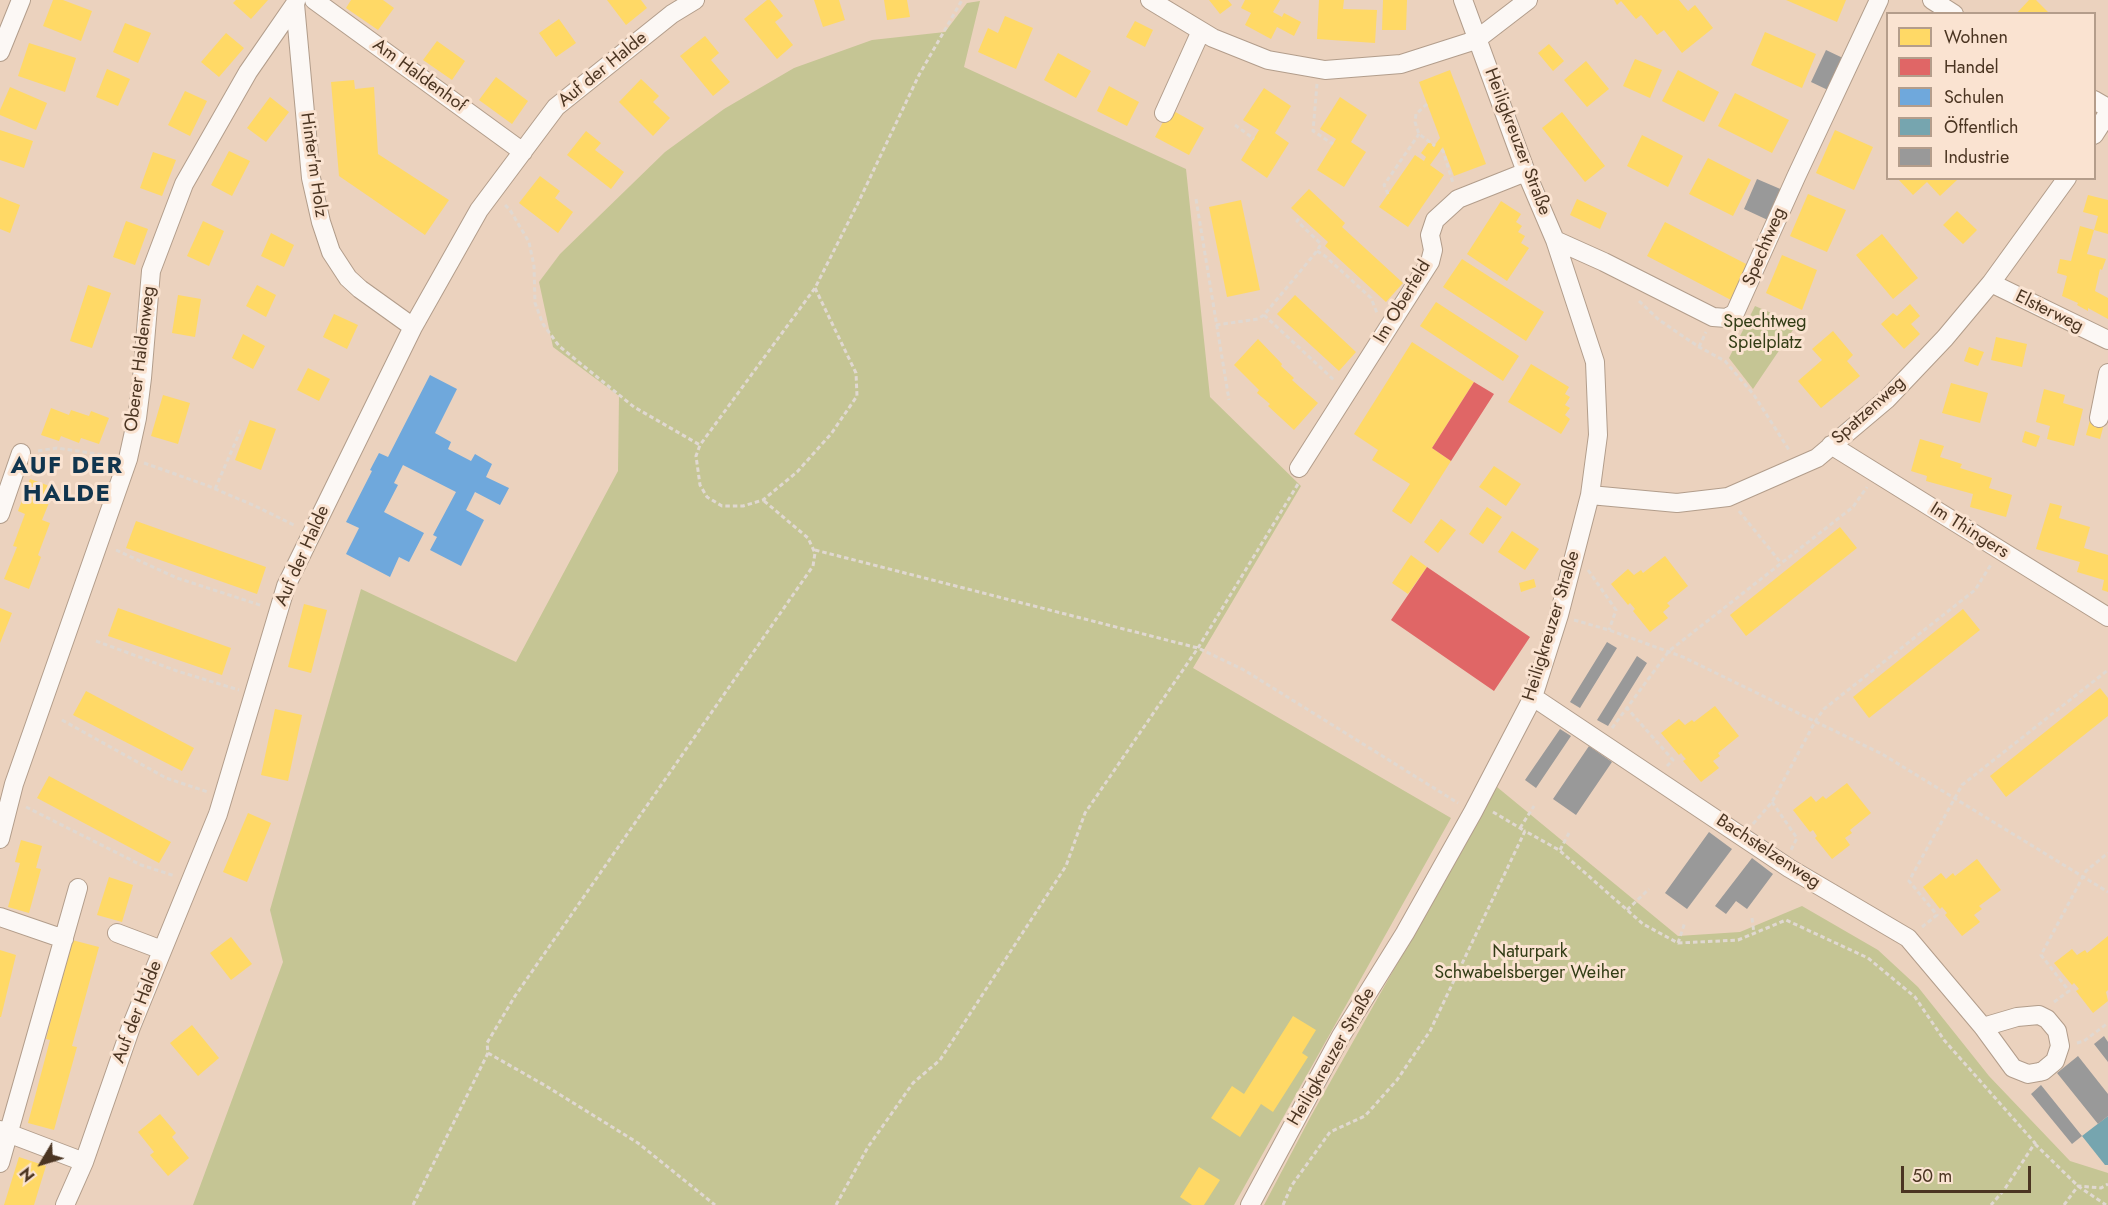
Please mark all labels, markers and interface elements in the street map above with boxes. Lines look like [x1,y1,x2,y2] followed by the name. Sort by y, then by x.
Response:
[1886,12,2096,180] legend
[1944,24,2008,50] text: Wohnen
[554,28,652,112] street label: Auf der Halde
[368,35,470,117] street label: Am Haldenhof
[1944,54,1999,80] text: Handel
[1479,65,1555,219] street label: Heiligkreuzer Straße
[1944,84,2004,110] text: Schulen
[295,111,331,219] street label: Hinter'm Holz
[1944,114,2018,140] text: Öffentlich
[1944,144,2009,170] text: Industrie
[1739,204,1791,290] street label: Spechtweg
[1370,257,1436,347] street label: Im Oberfeld
[121,285,161,433] street label: Oberer Haldenweg
[2011,286,2087,338] street label: Elsterweg
[1723,312,1807,354] park label: Spechtweg Spielplatz
[1828,372,1910,450] street label: Spatzenweg
[10,453,124,509] district label: AUF DER HALDE
[1926,498,2012,564] street label: Im Thingers
[271,502,335,610] street label: Auf der Halde
[1519,548,1585,704] street label: Heiligkreuzer Straße
[1712,810,1824,894] street label: Bachstelzenweg
[1434,942,1626,984] park label: Naturpark Schwabelsberger Weiher
[109,958,167,1066] street label: Auf der Halde
[1284,984,1380,1130] street label: Heiligkreuzer Straße
[12,1133,72,1193] north arrow
[1904,1154,2034,1192] scale bar
[14,1162,40,1186] text: N
[1912,1163,1952,1189] text: 50 m

